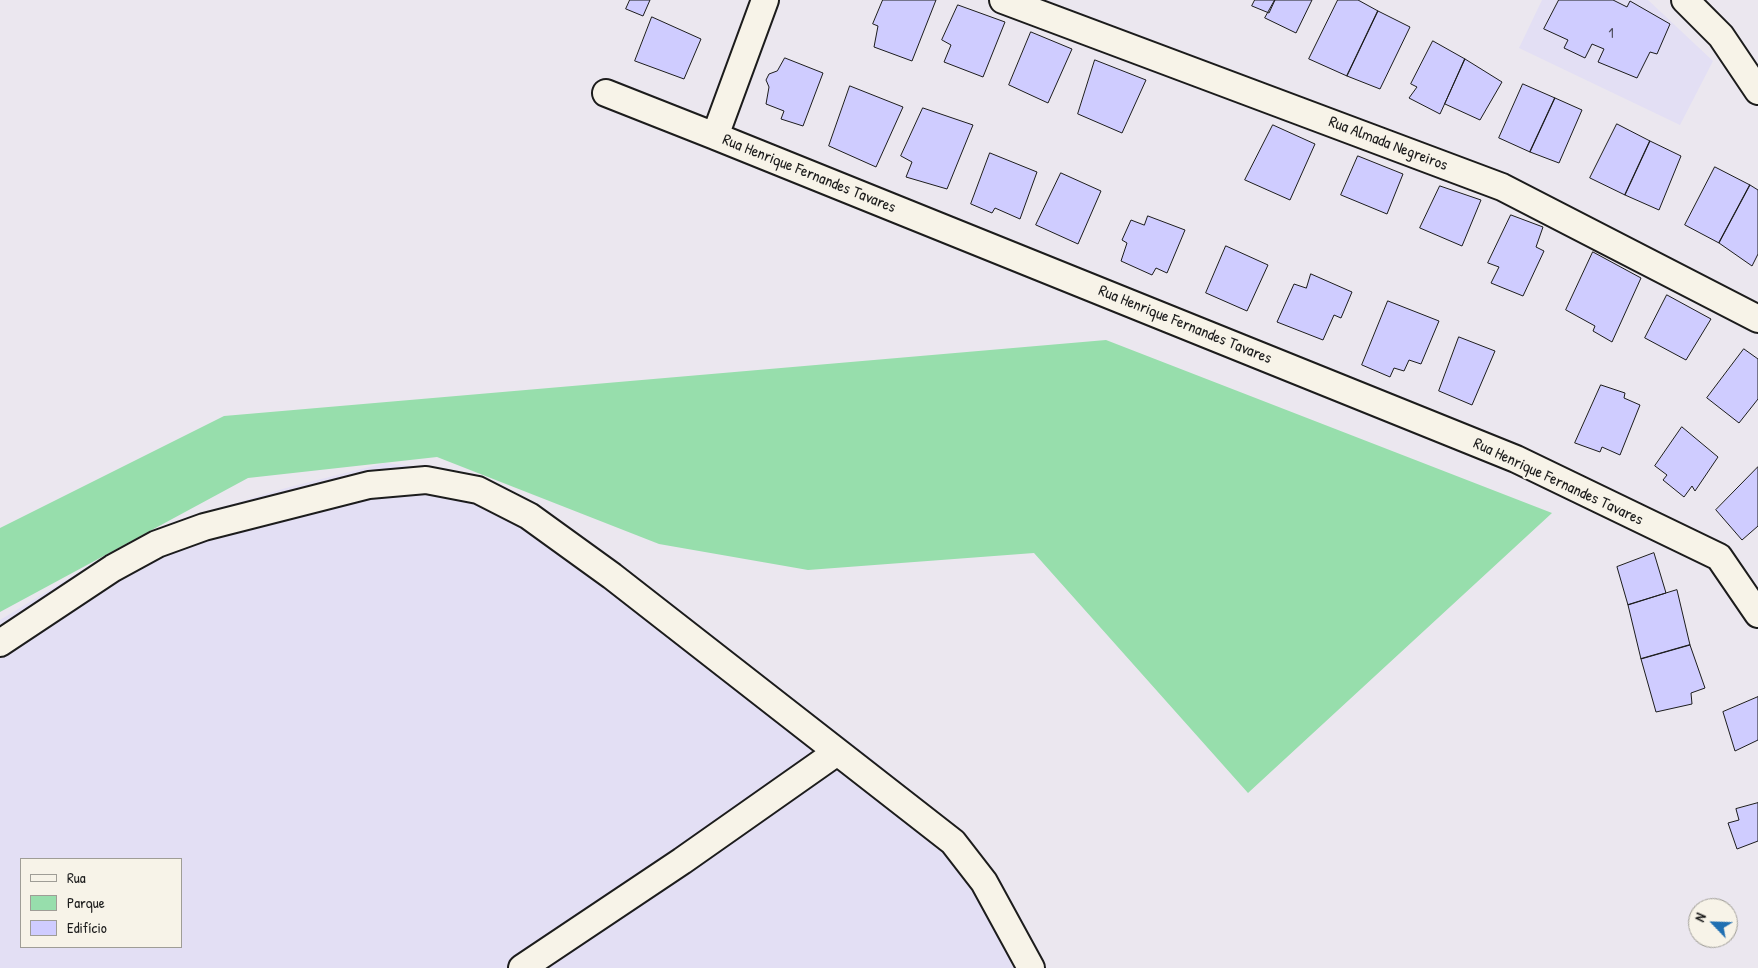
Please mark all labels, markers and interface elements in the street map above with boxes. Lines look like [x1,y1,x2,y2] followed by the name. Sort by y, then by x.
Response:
[1608,26,1614,42] house number: 1
[1326,112,1450,176] street label: Rua Almada Negreiros
[720,130,898,218] street label: Rua Henrique Fernandes Tavares
[1096,281,1274,369] street label: Rua Henrique Fernandes Tavares
[1470,434,1646,530] street label: Rua Henrique Fernandes Tavares
[20,858,182,948] legend
[67,867,86,888] text: Rua
[67,892,105,913] text: Parque
[1688,898,1738,948] north arrow
[1690,910,1710,924] text: N
[67,917,107,938] text: Edifício

